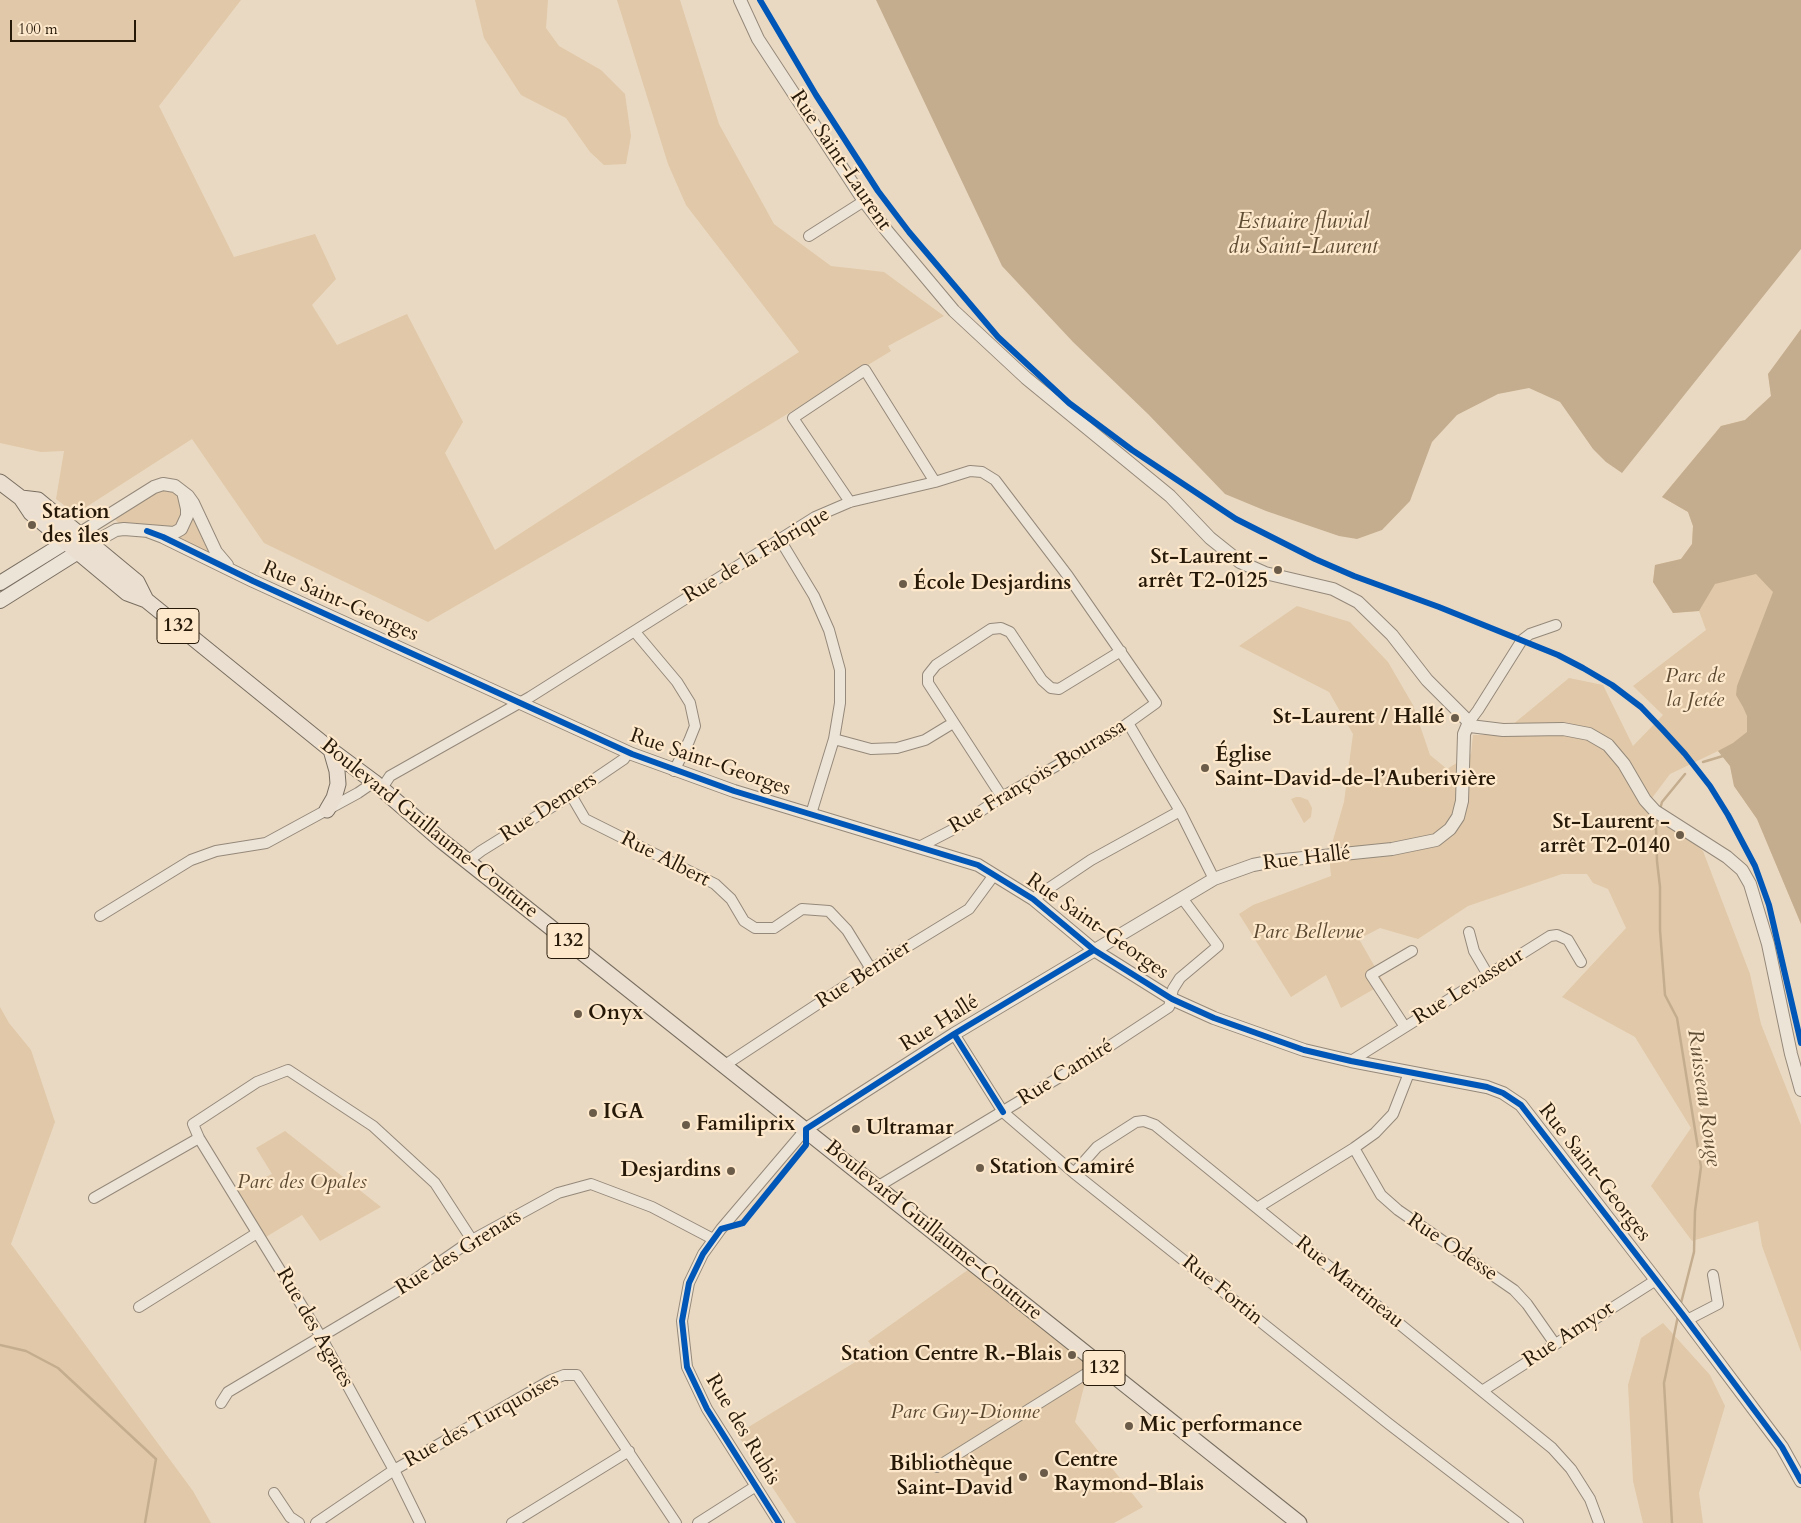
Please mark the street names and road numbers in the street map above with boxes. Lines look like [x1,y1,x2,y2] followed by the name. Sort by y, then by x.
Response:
[784,86,896,236] street label: Rue Saint-Laurent
[679,502,835,610] street label: Rue de la Fabrique
[258,556,422,648] street label: Rue Saint-Georges
[157,608,199,644] road number: 132
[945,714,1131,840] street label: Rue François-Bourassa
[626,724,794,802] street label: Rue Saint-Georges
[315,733,543,925] street label: Boulevard Guillaume-Couture
[496,768,602,848] street label: Rue Demers
[616,827,714,893] street label: Rue Albert
[1262,841,1352,877] street label: Rue Hallé
[1021,868,1173,986] street label: Rue Saint-Georges
[547,924,589,958] road number: 132
[812,935,916,1015] street label: Rue Bernier
[1409,943,1529,1031] street label: Rue Levasseur
[896,990,984,1058] street label: Rue Hallé
[1014,1034,1118,1112] street label: Rue Camiré
[1532,1099,1656,1247] street label: Rue Saint-Georges
[819,1135,1047,1327] street label: Boulevard Guillaume-Couture
[392,1204,526,1302] street label: Rue des Grenats
[1402,1209,1502,1287] street label: Rue Odesse
[1290,1232,1408,1334] street label: Rue Martineau
[1176,1251,1268,1331] street label: Rue Fortin
[270,1264,358,1392] street label: Rue des Agates
[1519,1296,1619,1374] street label: Rue Amyot
[1083,1350,1125,1386] road number: 132
[400,1368,564,1474] street label: Rue des Turquoises
[699,1370,785,1490] street label: Rue des Rubis

